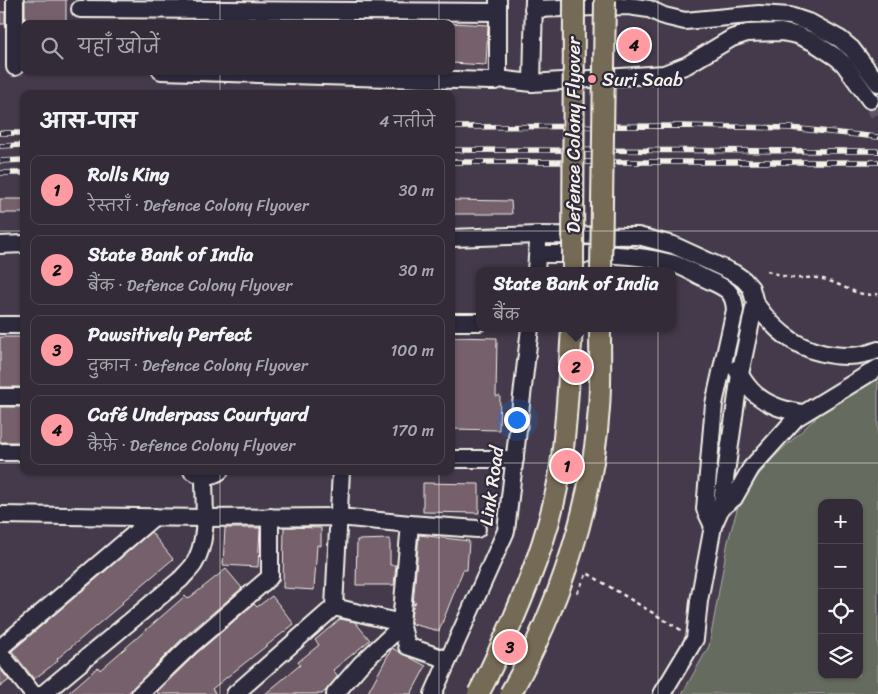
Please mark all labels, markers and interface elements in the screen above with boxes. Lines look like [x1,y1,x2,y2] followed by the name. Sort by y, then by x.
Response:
[20,20,455,75] search box
[618,26,650,64] pin: 4
[78,30,160,63] text: यहाँ खोजें
[38,34,66,62] icon: search
[557,36,590,233] street label: Defence Colony Flyover
[602,63,683,96] place label: Suri Saab
[586,73,598,85] marker: Suri Saab
[40,102,137,140] text: आस-पास
[379,107,435,136] text: 4 नतीजे
[88,158,169,191] text: Rolls King
[54,176,60,205] text: 1
[399,176,434,205] text: 30 m
[88,191,308,220] text: रेस्तराँ · Defence Colony Flyover
[88,238,253,271] text: State Bank of India
[52,256,62,285] text: 2
[399,256,434,285] text: 30 m
[476,267,676,332] popup
[493,267,659,300] text: State Bank of India
[88,271,292,300] text: बैंक · Defence Colony Flyover
[493,300,519,329] text: बैंक
[88,318,252,351] text: Pawsitively Perfect
[53,336,61,365] text: 3
[390,336,434,365] text: 100 m
[560,348,592,386] pin: 2
[88,351,308,380] text: दुकान · Defence Colony Flyover
[88,398,308,431] text: Café Underpass Courtyard
[504,407,530,433] your location
[52,416,62,445] text: 4
[391,416,434,445] text: 170 m
[88,431,295,460] text: कैफ़े · Defence Colony Flyover
[470,442,514,528] street label: Link Road
[551,447,583,485] pin: 1
[818,499,863,679] map controls
[818,499,863,544] button: +
[818,544,863,589] button: −
[818,589,863,634] button: locate
[494,628,526,666] pin: 3
[818,634,863,679] button: layers

